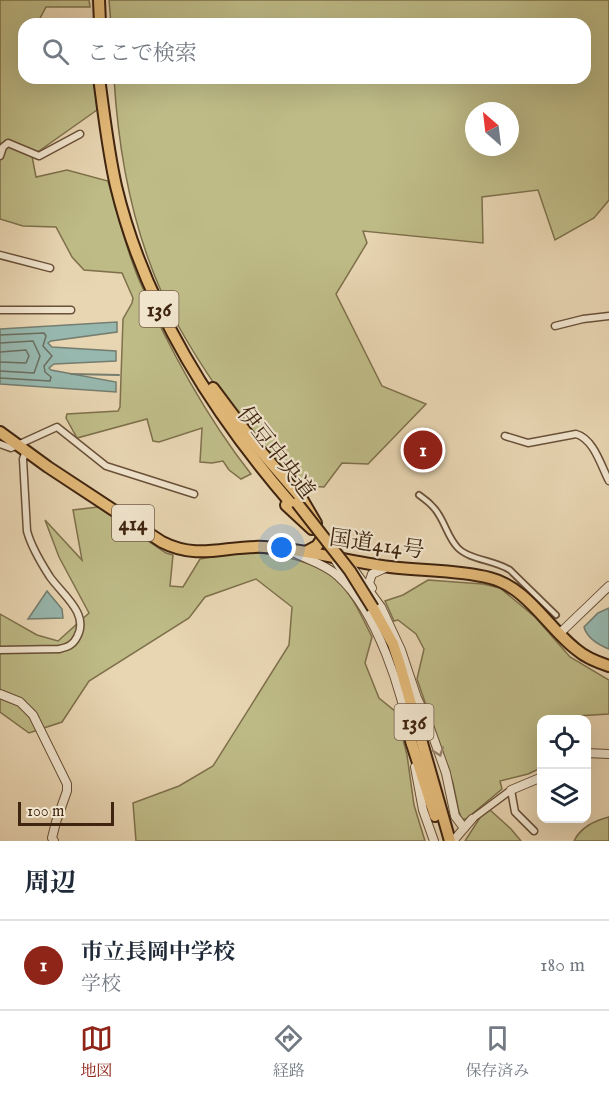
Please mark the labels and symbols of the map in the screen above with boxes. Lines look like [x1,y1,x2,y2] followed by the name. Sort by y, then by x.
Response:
[465,102,519,156] north arrow
[140,291,178,327] road number: 136
[231,401,320,505] street label: 伊豆中央道
[404,428,442,472] pin: 1
[112,505,154,541] road number: 414
[327,524,426,566] street label: 国道414号
[267,533,296,562] your location
[394,704,434,740] road number: 136
[431,747,444,757] one-way arrow
[18,799,114,826] scale bar

